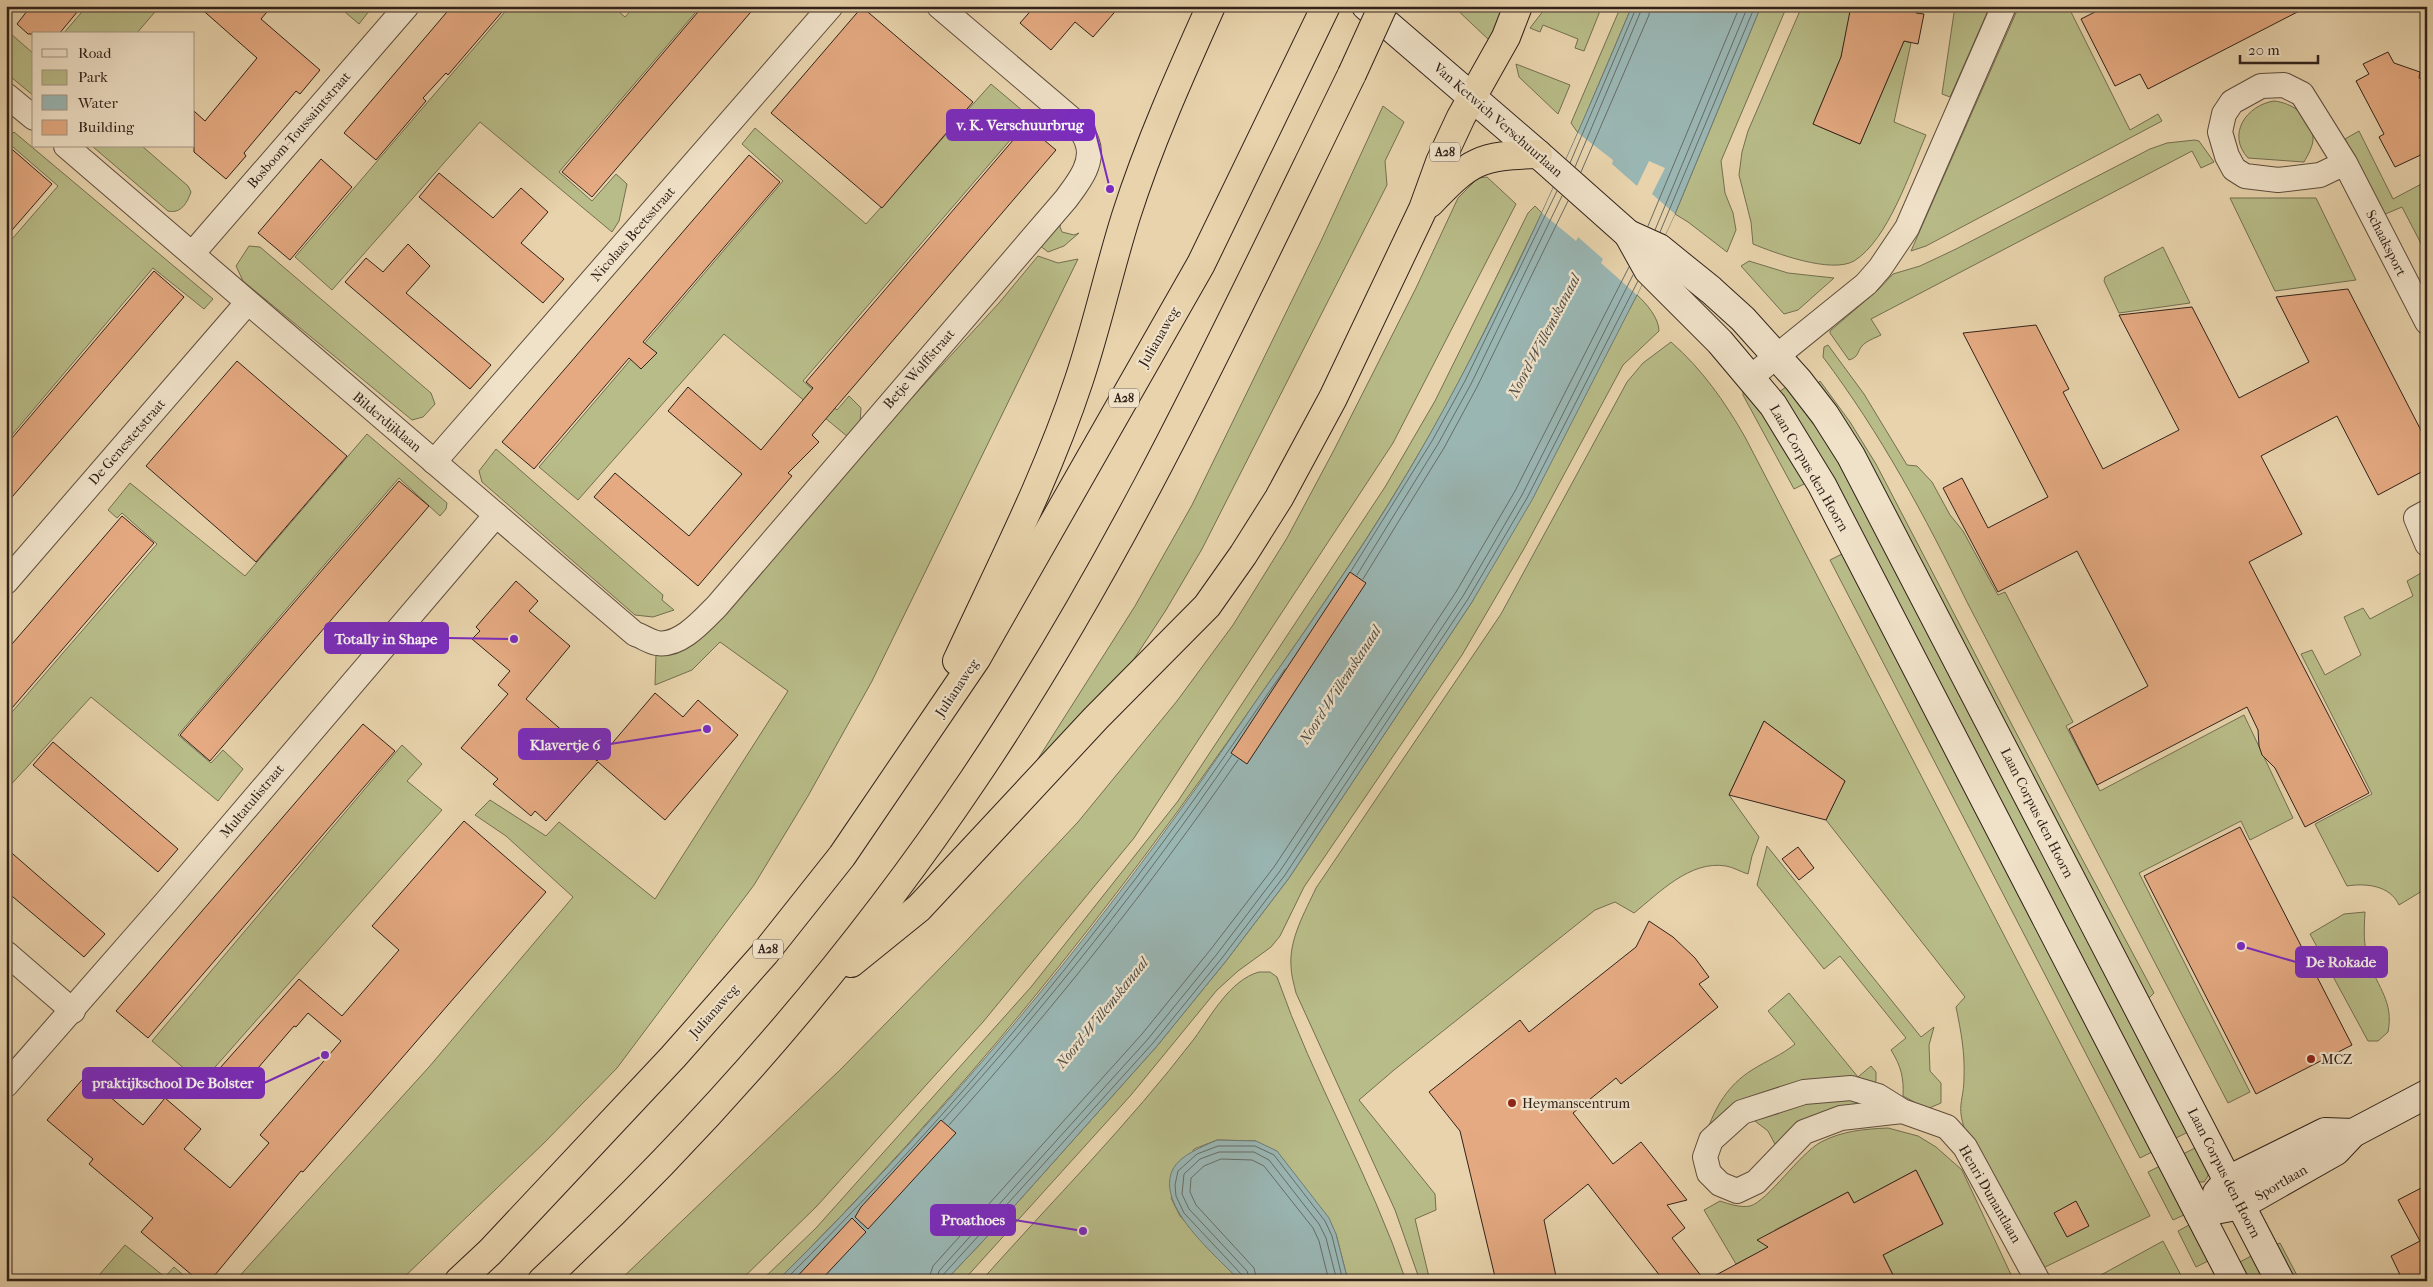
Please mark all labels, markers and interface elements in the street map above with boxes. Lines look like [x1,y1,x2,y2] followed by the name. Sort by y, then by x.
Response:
[32,32,195,148] legend
[2240,32,2318,64] scale bar
[2248,41,2280,59] text: 20 m
[78,44,112,62] text: Road
[1429,58,1566,181] street label: Van Ketwich Verschuurlaan
[78,68,108,86] text: Park
[244,68,354,192] street label: Bosboom-Toussaintstraat
[77,94,118,112] text: Water
[947,110,1094,140] callout: v. K. Verschuurbrug
[955,116,1085,134] text: v. K. Verschuurbrug
[78,118,135,136] text: Building
[1430,142,1460,162] road number: A28
[587,183,679,285] street label: Nicolaas Beetsstraat
[2362,207,2410,279] street label: Schaaksport
[1503,269,1585,402] water label: Noord-Willemskanaal
[1135,304,1183,371] street label: Julianaweg
[880,326,958,412] street label: Betje Wolffstraat
[349,388,425,456] street label: Bilderdijklaan
[1109,388,1139,408] road number: A28
[85,395,169,489] street label: De Genestetstraat
[1766,402,1852,534] street label: Laan Corpus den Hoorn
[1295,621,1386,748] water label: Noord-Willemskanaal
[325,623,448,653] callout: Totally in Shape
[334,630,438,648] text: Totally in Shape
[931,655,983,721] street label: Julianaweg
[519,729,610,759] callout: Klavertje 6
[530,736,601,754] text: Klavertje 6
[1997,745,2077,881] street label: Laan Corpus den Hoorn
[216,761,288,841] street label: Multatulistraat
[753,940,783,959] road number: A28
[2296,947,2387,977] callout: De Rokade
[1051,952,1154,1073] water label: Noord-Willemskanaal
[2306,953,2377,971] text: De Rokade
[685,980,743,1042] street label: Julianaweg
[2321,1051,2353,1068] place label: MCZ
[2305,1053,2317,1065] marker: MCZ
[83,1068,264,1098] callout: praktijkschool De Bolster
[91,1074,254,1092] text: praktijkschool De Bolster
[1522,1095,1630,1112] place label: Heymanscentrum
[1506,1097,1518,1109] marker: Heymanscentrum
[2184,1105,2264,1241] street label: Laan Corpus den Hoorn
[1955,1142,2025,1246] street label: Henri Dunantlaan
[2252,1161,2310,1205] street label: Sportlaan
[931,1205,1015,1235] callout: Proathoes
[941,1211,1006,1229] text: Proathoes

